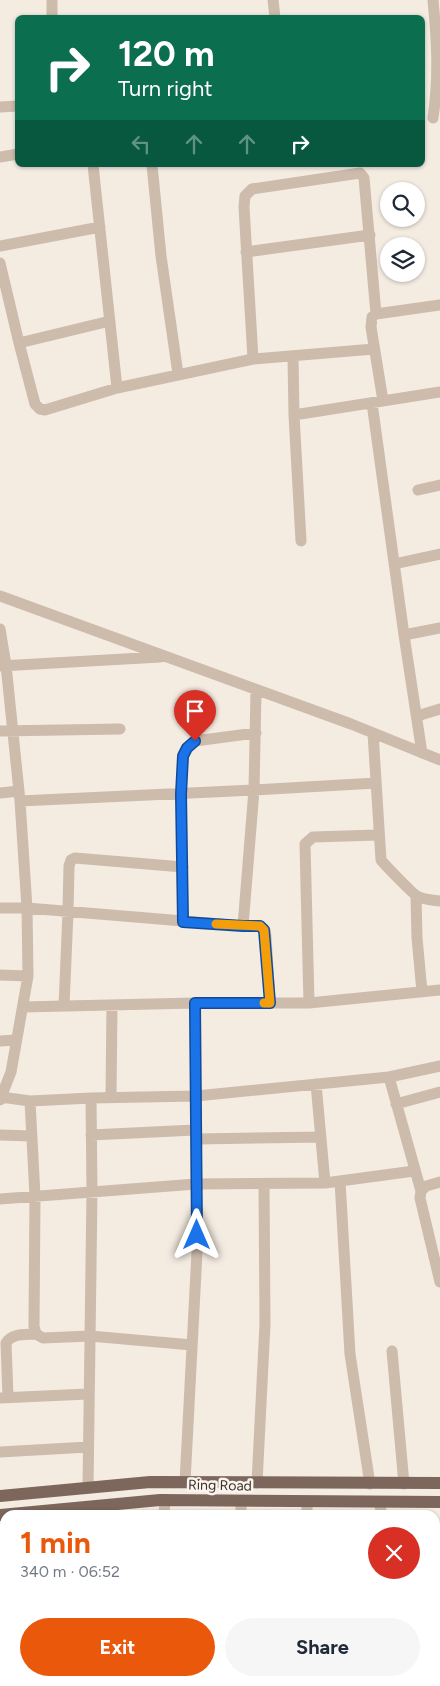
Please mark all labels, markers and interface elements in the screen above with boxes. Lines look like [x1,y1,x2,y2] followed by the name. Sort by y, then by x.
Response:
[118,33,215,75] text: 120 m
[35,35,100,100] icon: right
[118,75,213,102] text: Turn right
[127,130,155,158] icon: left
[180,130,208,158] icon: ahead
[233,130,261,158] icon: ahead
[286,130,314,158] icon: right
[380,182,425,282] map controls
[380,182,425,227] button: search
[380,237,425,282] button: layers
[174,690,216,741] pin
[181,697,209,725] icon: arrive
[170,1208,222,1260] position arrow
[188,1476,252,1495] street label: Ring Road
[20,1524,91,1561] text: 1 min
[368,1527,420,1579] button: close
[20,1562,120,1581] text: 340 m · 06:52
[20,1618,215,1676] button: Exit
[225,1618,420,1676] button: Share

